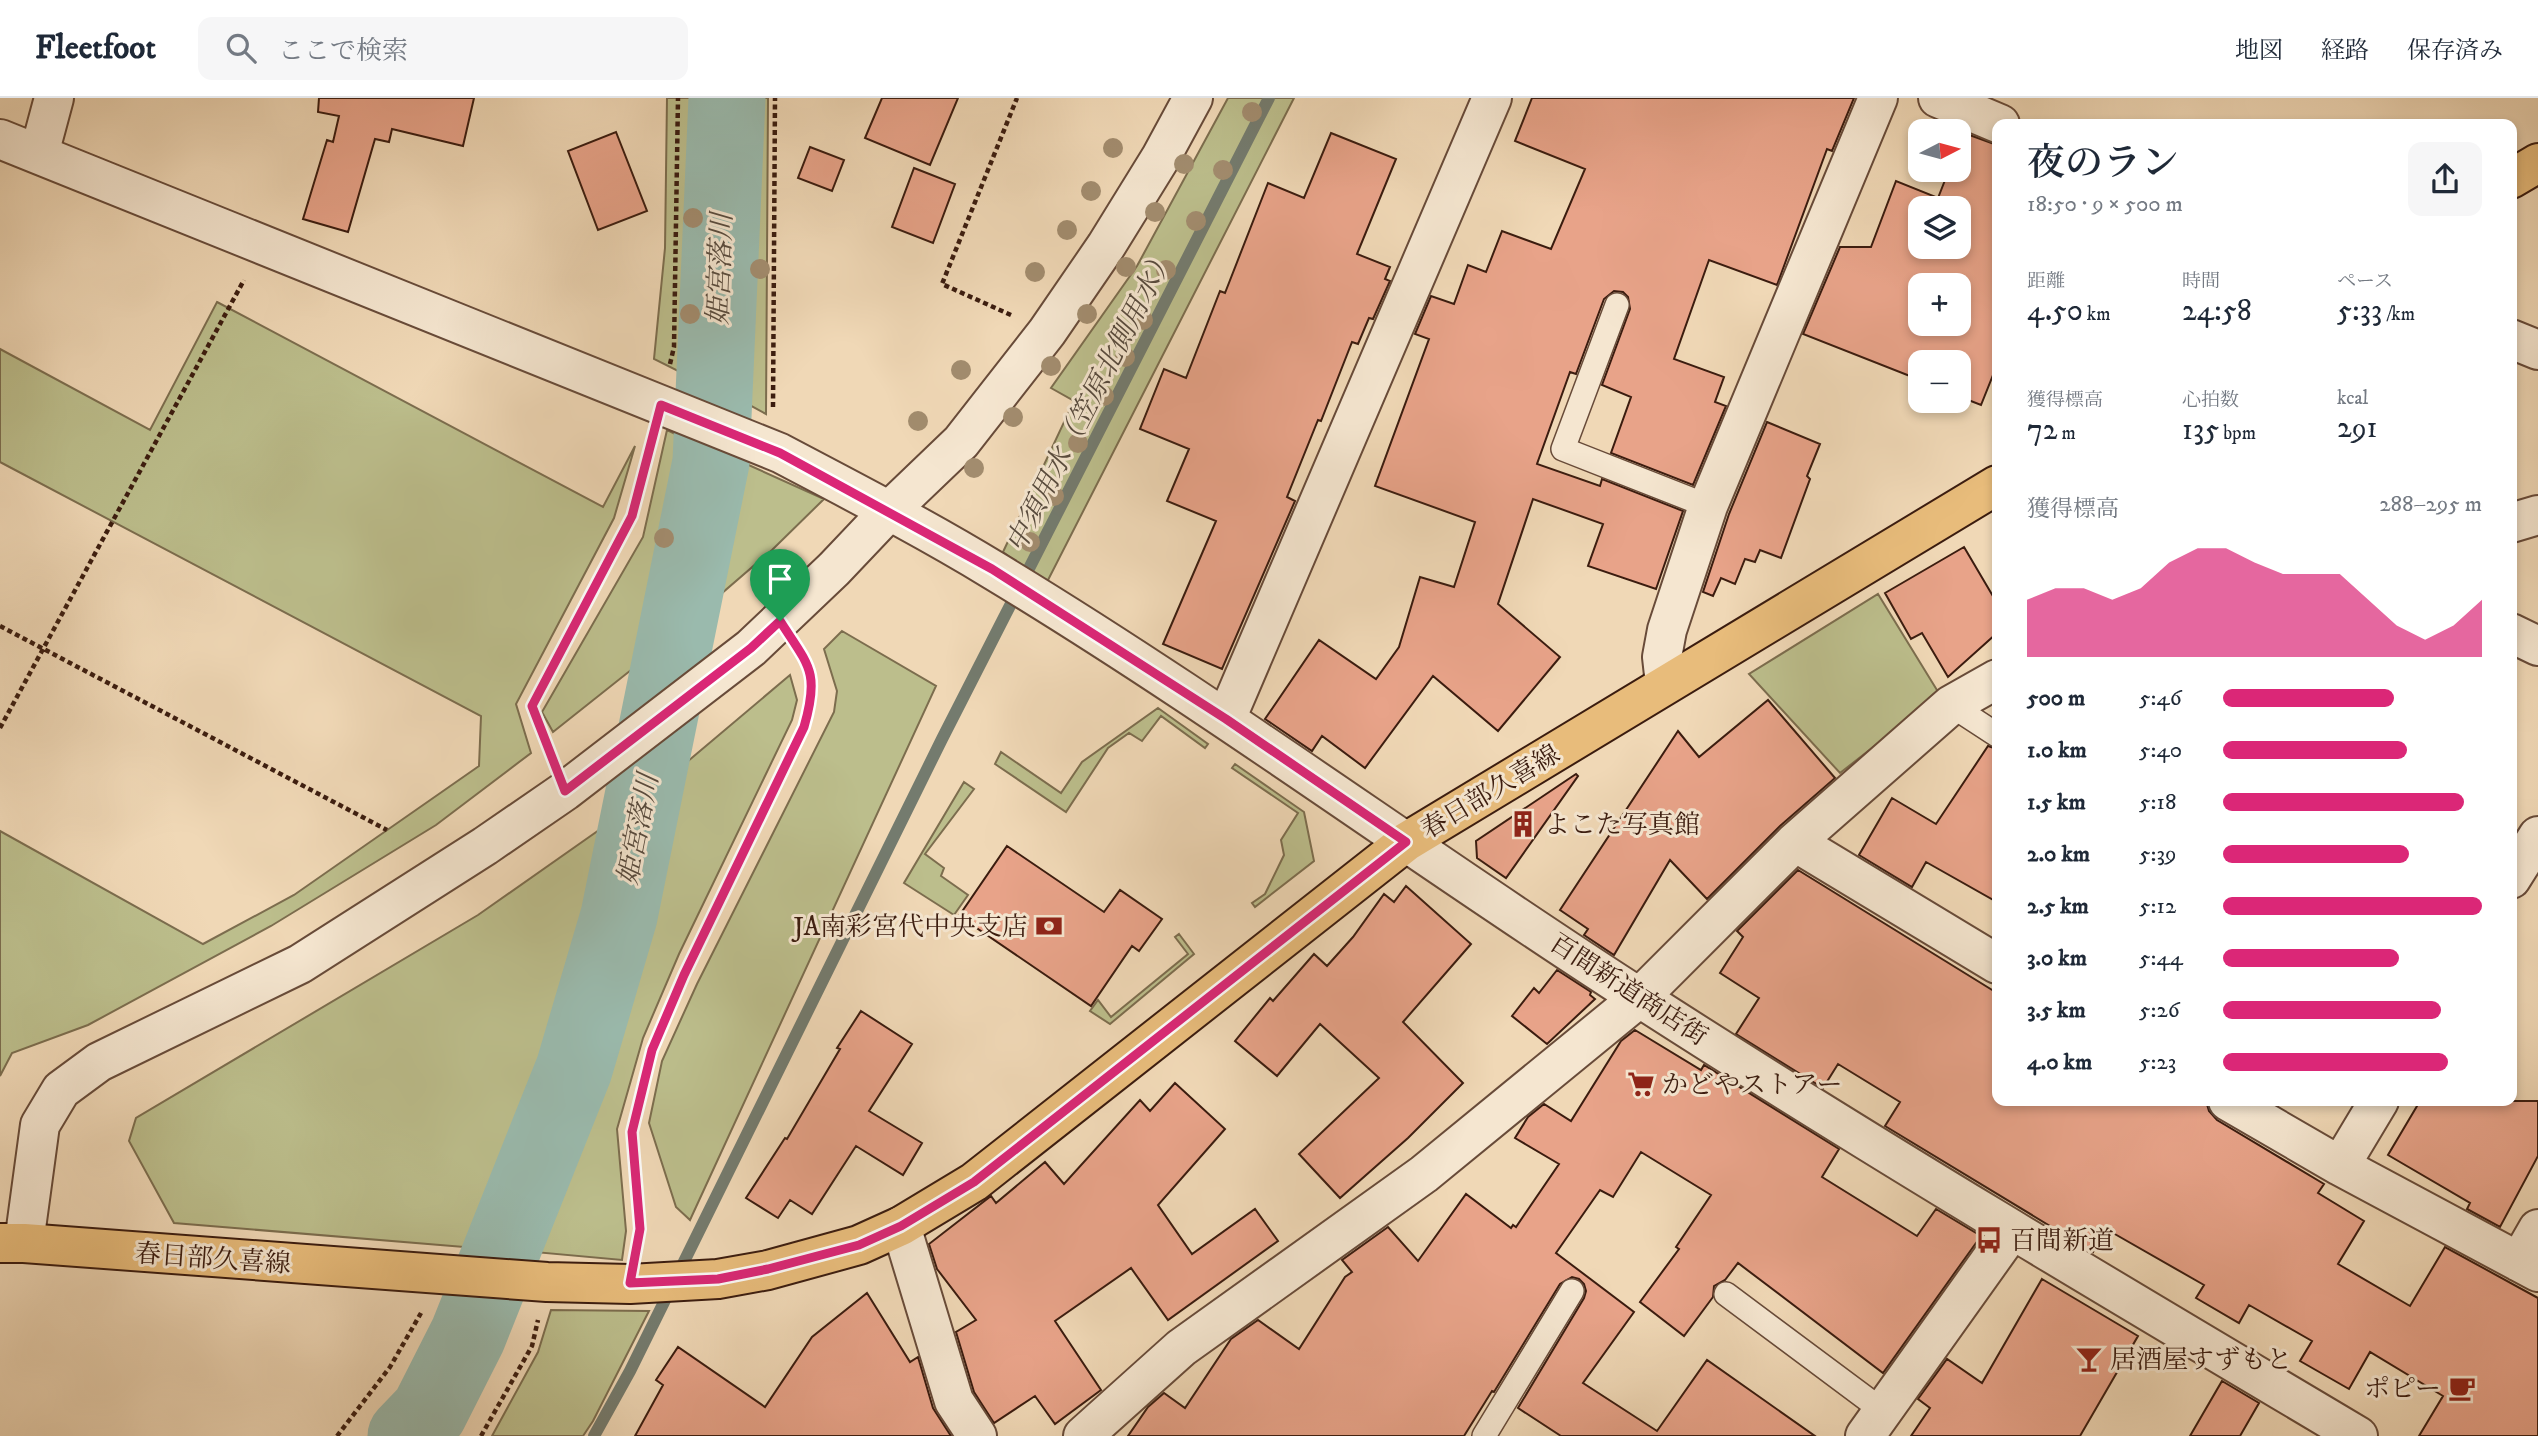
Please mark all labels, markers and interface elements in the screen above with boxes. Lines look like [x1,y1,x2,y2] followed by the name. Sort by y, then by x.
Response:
[198,17,688,80] search box
[35,28,156,69] text: Fleetfoot
[222,29,260,67] icon: search
[278,35,408,68] text: ここで検索
[2235,36,2283,66] text: 地図
[2321,36,2369,66] text: 経路
[2407,36,2503,66] text: 保存済み
[1908,119,1970,182] north arrow
[1908,119,1971,413] map controls
[2027,140,2179,188] text: 夜のラン
[2408,142,2482,216] button: share
[2027,190,2183,219] text: 18:50 · 9 × 500 m
[1908,196,1971,259] button: layers
[701,209,740,326] water label: 姫宮落川
[998,243,1182,558] water label: 中須用水（笠原北側用水）
[2027,270,2065,293] text: 距離
[2182,270,2220,293] text: 時間
[2337,270,2393,293] text: ペース
[1908,273,1971,336] button: +
[2027,293,2083,330] text: 4.50
[2182,293,2252,330] text: 24:58
[2337,293,2382,330] text: 5:33
[2083,303,2111,326] text: km
[2382,303,2415,326] text: /km
[1908,350,1971,413] button: −
[2337,387,2368,410] text: kcal
[2027,389,2103,412] text: 獲得標高
[2182,389,2239,412] text: 心拍数
[2337,410,2378,447] text: 291
[2027,412,2058,449] text: 72
[2182,412,2219,449] text: 135
[2058,422,2076,445] text: m
[2219,422,2256,445] text: bpm
[2379,490,2482,519] text: 288–295 m
[2027,495,2119,524] text: 獲得標高
[750,549,810,621] pin
[761,560,799,598] icon: arrive
[2027,684,2085,713] text: 500 m
[2139,684,2182,713] text: 5:46
[2027,736,2087,765] text: 1.0 km
[2139,736,2182,765] text: 5:40
[1415,738,1566,847] street label: 春日部久喜線
[611,768,667,888] water label: 姫宮落川
[2027,788,2086,817] text: 1.5 km
[2139,788,2176,817] text: 5:18
[1508,809,1538,839] building icon: よこた写真館
[1544,809,1700,842] place label: よこた写真館
[2027,840,2090,869] text: 2.0 km
[2139,840,2177,869] text: 5:39
[2027,892,2089,921] text: 2.5 km
[2139,892,2176,921] text: 5:12
[791,911,1028,944] place label: JA南彩宮代中央支店
[1034,911,1064,941] bank icon: JA南彩宮代中央支店
[1543,927,1713,1054] street label: 百間新道商店街
[2027,944,2087,973] text: 3.0 km
[2139,944,2183,973] text: 5:44
[2027,996,2086,1025] text: 3.5 km
[2139,996,2180,1025] text: 5:26
[2027,1048,2092,1077] text: 4.0 km
[2139,1048,2176,1077] text: 5:23
[1626,1069,1656,1099] supermarket icon: かどやストアー
[1662,1069,1842,1102] place label: かどやストアー
[1974,1225,2004,1255] bus stop icon: 百間新道
[2010,1225,2114,1258] place label: 百間新道
[134,1238,292,1281] street label: 春日部久喜線
[2074,1344,2104,1374] bar icon: 居酒屋すずもと
[2110,1344,2292,1377] place label: 居酒屋すずもと
[2364,1373,2441,1406] place label: ポピー
[2447,1373,2477,1403] cafe icon: ポピー

